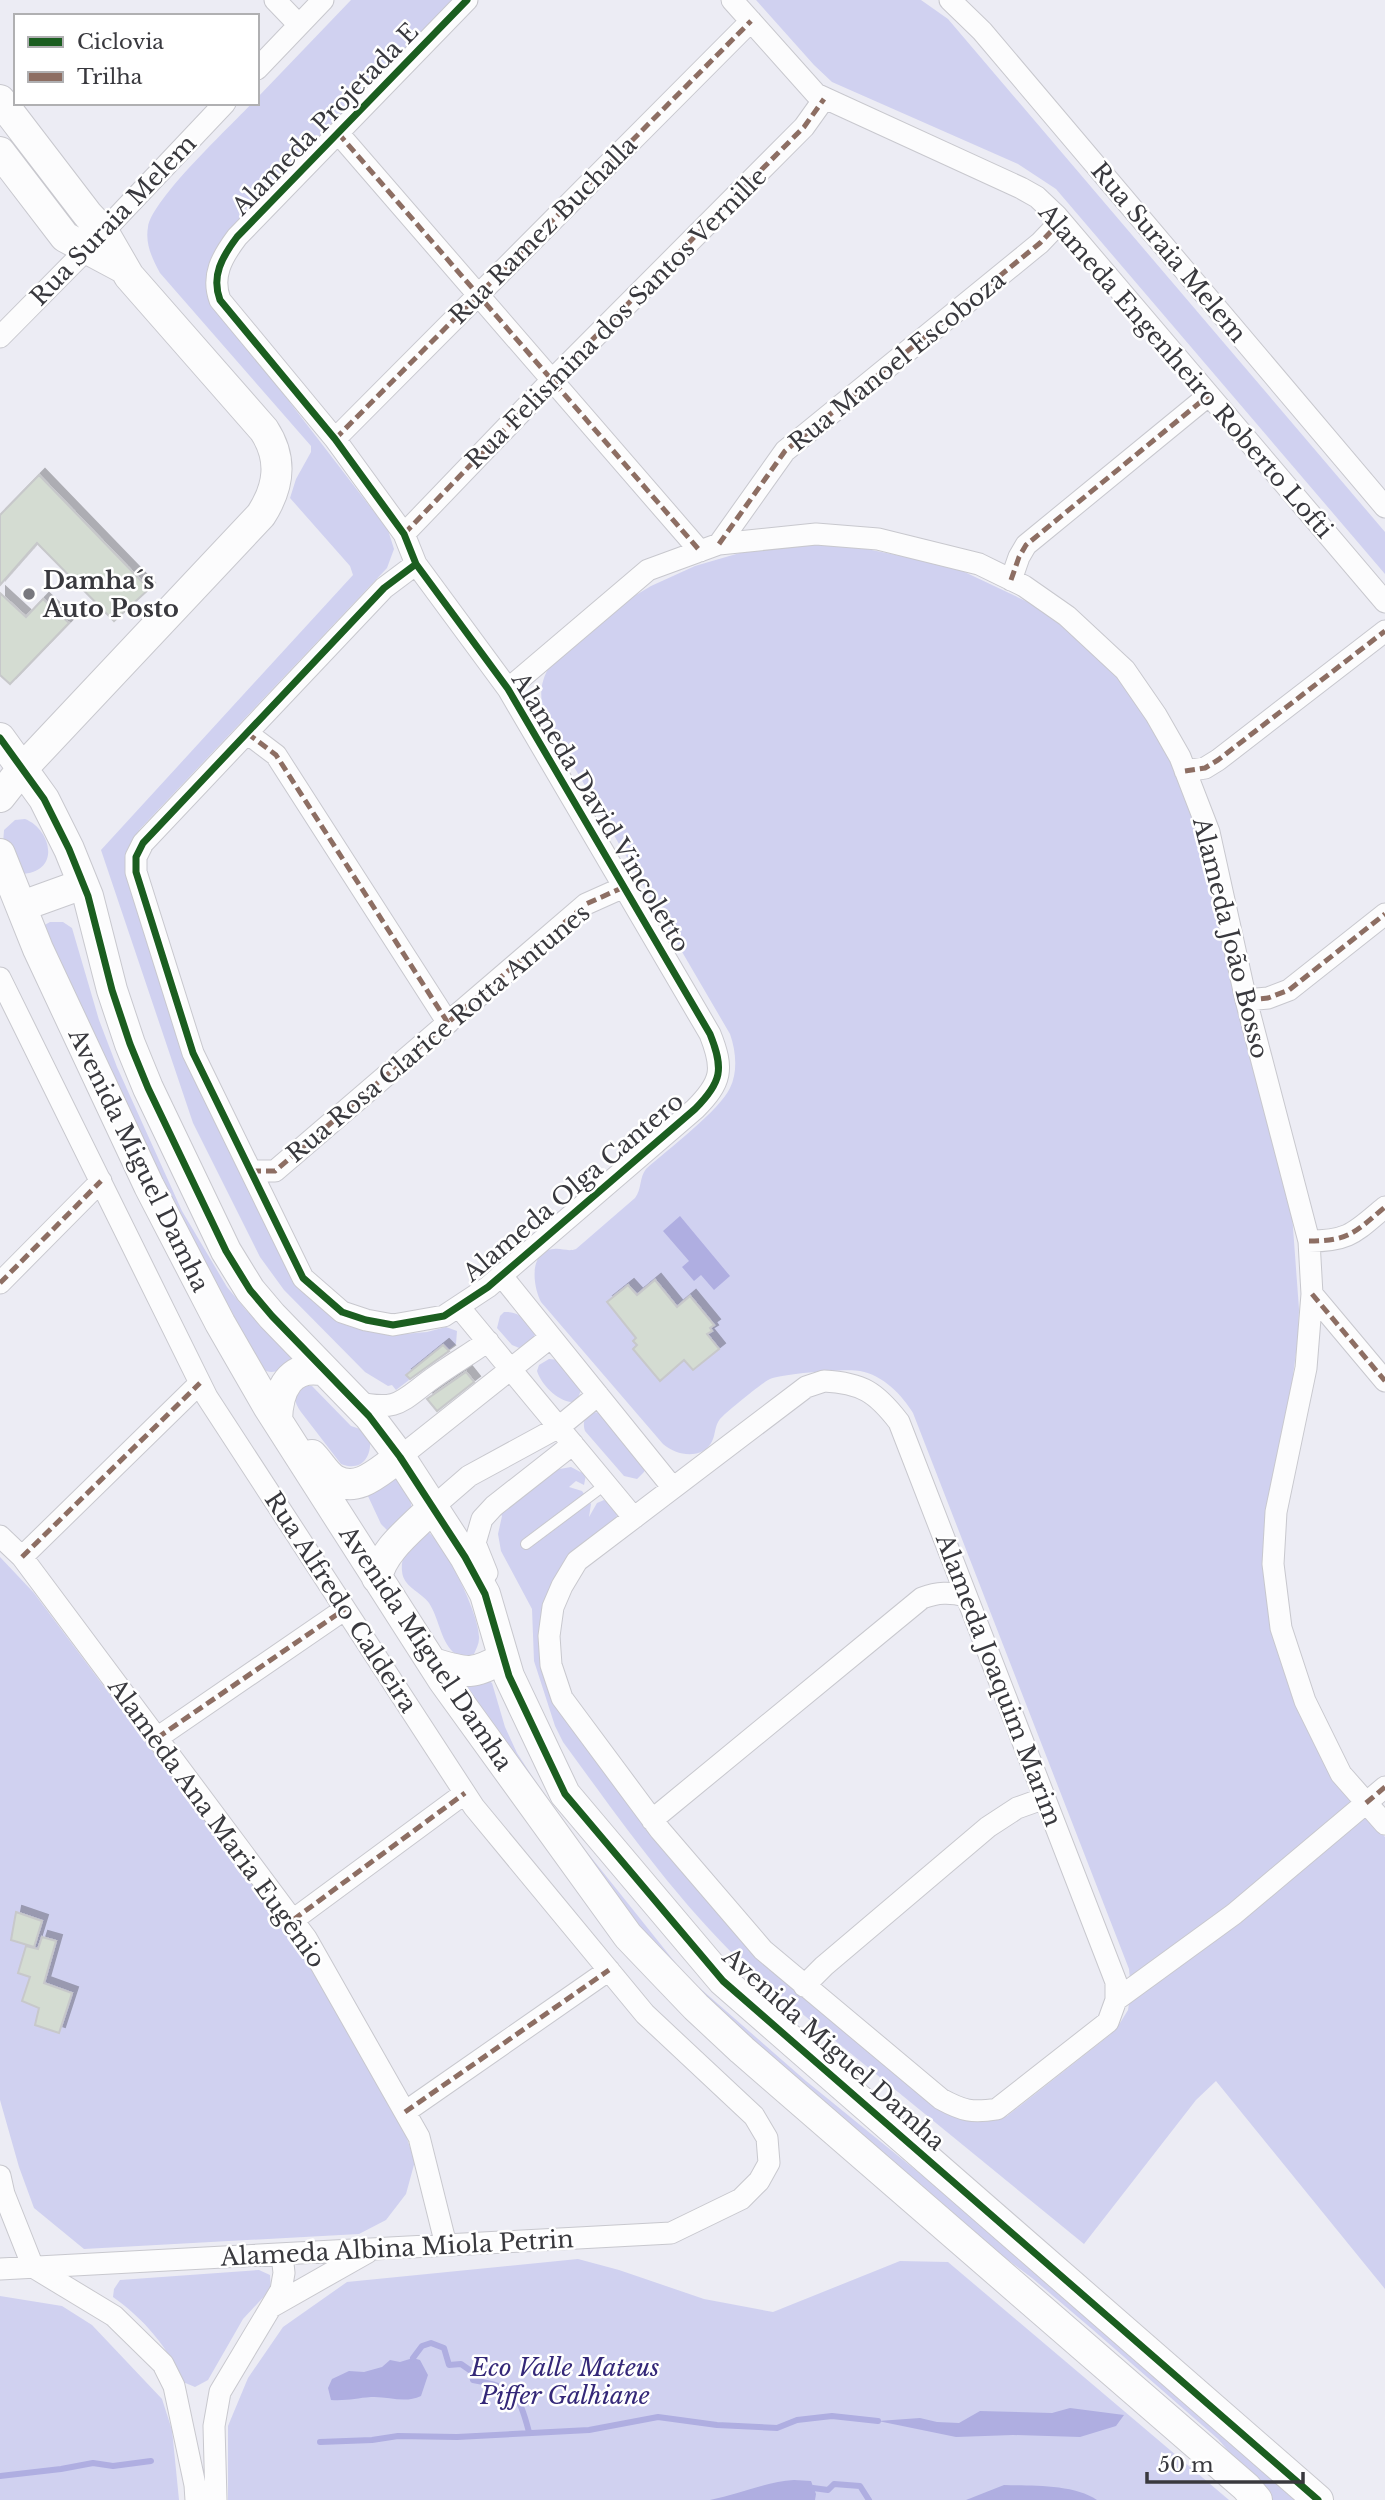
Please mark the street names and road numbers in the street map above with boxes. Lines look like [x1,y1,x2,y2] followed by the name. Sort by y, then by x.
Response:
[225,17,424,222] street label: Alameda Projetada E
[24,128,202,311] street label: Rua Suraia Melem
[443,130,643,330] street label: Rua Ramez Buchalla
[1085,156,1253,348] street label: Rua Suraia Melem
[459,161,773,475] street label: Rua Felismina dos Santos Vernille
[1032,197,1339,544] street label: Alameda Engenheiro Roberto Lofti
[783,264,1012,457] street label: Rua Manoel Escoboza
[505,666,696,957] street label: Alameda David Vincoletto
[1187,814,1275,1061] street label: Alameda João Bosso
[281,898,595,1168] street label: Rua Rosa Clarice Rotta Antunes
[62,1023,216,1297] street label: Avenida Miguel Damha
[456,1086,689,1288] street label: Alameda Olga Cantero
[259,1486,424,1718] street label: Rua Alfredo Caldeira
[333,1519,519,1776] street label: Avenida Miguel Damha
[929,1529,1068,1830] street label: Alameda Joaquim Marim
[102,1672,332,1973] street label: Alameda Ana Maria Eugênio
[716,1941,952,2157] street label: Avenida Miguel Damha
[219,2224,574,2272] street label: Alameda Albina Miola Petrin

